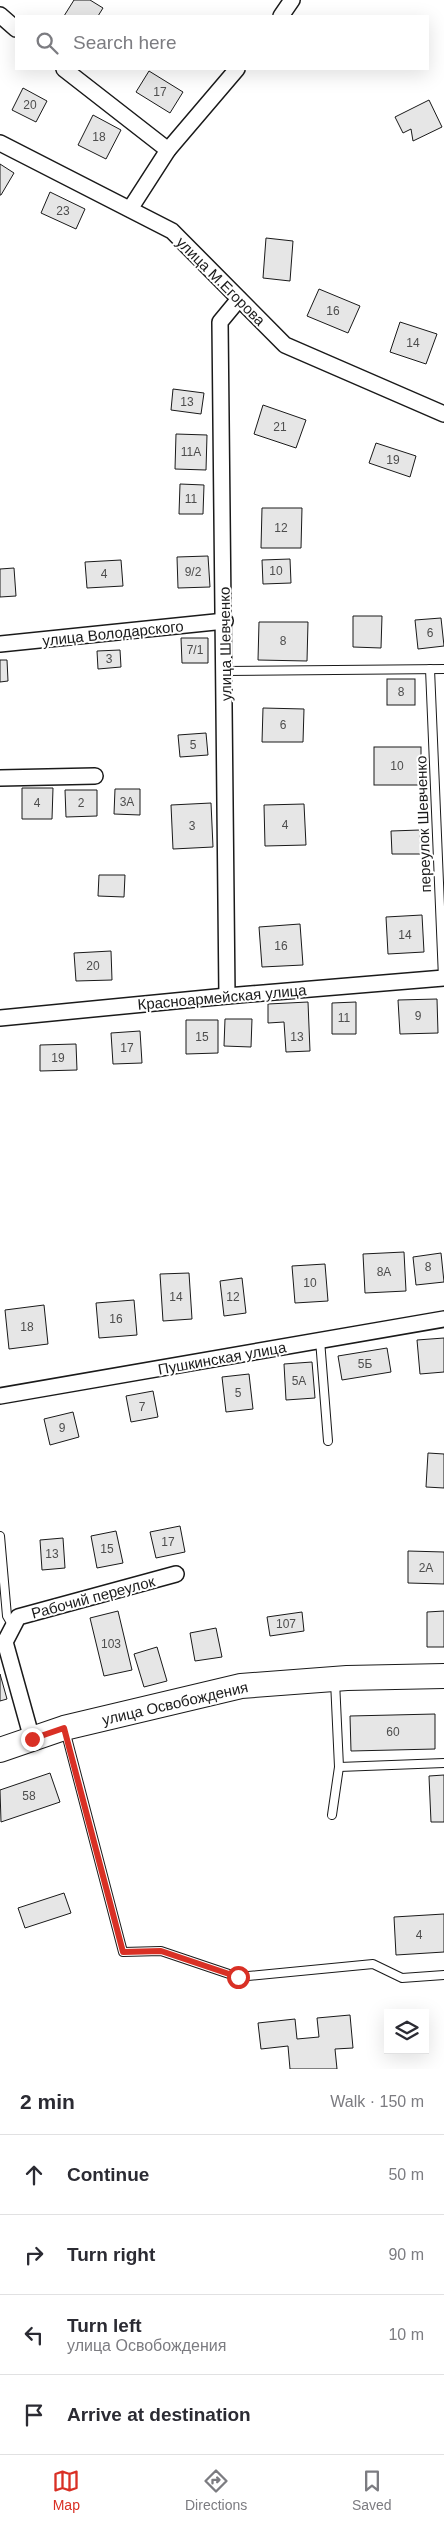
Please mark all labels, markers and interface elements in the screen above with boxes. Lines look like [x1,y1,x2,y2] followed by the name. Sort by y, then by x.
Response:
[15,15,429,70] search box
[33,29,61,57] icon: search
[73,32,177,53] text: Search here
[153,85,167,99] house number: 17
[23,98,37,112] house number: 20
[92,130,106,144] house number: 18
[56,204,70,218] house number: 23
[173,233,269,329] street label: улица М.Егорова
[326,304,340,318] house number: 16
[406,336,420,350] house number: 14
[180,395,194,409] house number: 13
[273,420,287,434] house number: 21
[181,445,201,459] house number: 11А
[386,453,400,467] house number: 19
[185,492,198,506] house number: 11
[274,521,288,535] house number: 12
[269,564,283,578] house number: 10
[185,565,202,579] house number: 9/2
[101,567,108,581] house number: 4
[216,587,234,701] street label: улица Шевченко
[42,617,184,649] street label: улица Володарского
[427,626,434,640] house number: 6
[280,634,287,648] house number: 8
[187,643,204,657] house number: 7/1
[106,652,113,666] house number: 3
[398,685,405,699] house number: 8
[280,718,287,732] house number: 6
[190,738,197,752] house number: 5
[412,755,434,893] street label: переулок Шевченко
[390,759,404,773] house number: 10
[120,795,134,809] house number: 3А
[34,796,41,810] house number: 4
[78,796,85,810] house number: 2
[282,818,289,832] house number: 4
[189,819,196,833] house number: 3
[398,928,412,942] house number: 14
[274,939,288,953] house number: 16
[86,959,100,973] house number: 20
[137,981,308,1013] street label: Красноармейская улица
[415,1009,422,1023] house number: 9
[338,1011,351,1025] house number: 11
[195,1030,209,1044] house number: 15
[290,1030,304,1044] house number: 13
[120,1041,134,1055] house number: 17
[51,1051,65,1065] house number: 19
[425,1260,432,1274] house number: 8
[377,1265,391,1279] house number: 8А
[303,1276,317,1290] house number: 10
[169,1290,183,1304] house number: 14
[226,1290,240,1304] house number: 12
[109,1312,123,1326] house number: 16
[20,1320,34,1334] house number: 18
[157,1338,288,1378] street label: Пушкинская улица
[358,1357,372,1371] house number: 5Б
[292,1374,306,1388] house number: 5А
[235,1386,242,1400] house number: 5
[139,1400,146,1414] house number: 7
[59,1421,66,1435] house number: 9
[161,1535,175,1549] house number: 17
[100,1542,114,1556] house number: 15
[45,1547,59,1561] house number: 13
[419,1561,433,1575] house number: 2А
[29,1572,157,1622] street label: Рабочий переулок
[276,1617,296,1631] house number: 107
[101,1637,121,1651] house number: 103
[100,1678,250,1728] street label: улица Освобождения
[386,1725,400,1739] house number: 60
[21,1728,44,1751] route end
[22,1789,36,1803] house number: 58
[416,1928,423,1942] house number: 4
[227,1966,250,1989] route start
[384,2009,429,2054] map controls
[384,2009,429,2054] button: layers
[20,2090,75,2113] text: 2 min
[330,2093,424,2110] text: Walk · 150 m
[20,2161,48,2189] icon: ahead
[67,2164,149,2185] text: Continue
[388,2166,424,2183] text: 50 m
[20,2241,48,2269] icon: right
[67,2244,155,2265] text: Turn right
[388,2246,424,2263] text: 90 m
[67,2315,142,2336] text: Turn left
[20,2321,48,2349] icon: left
[388,2326,424,2343] text: 10 m
[67,2337,226,2354] text: улица Освобождения
[20,2401,48,2429] icon: arrive
[67,2404,251,2425] text: Arrive at destination
[52,2467,80,2513] tab: Map
[185,2467,247,2513] tab: Directions
[352,2467,392,2513] tab: Saved

